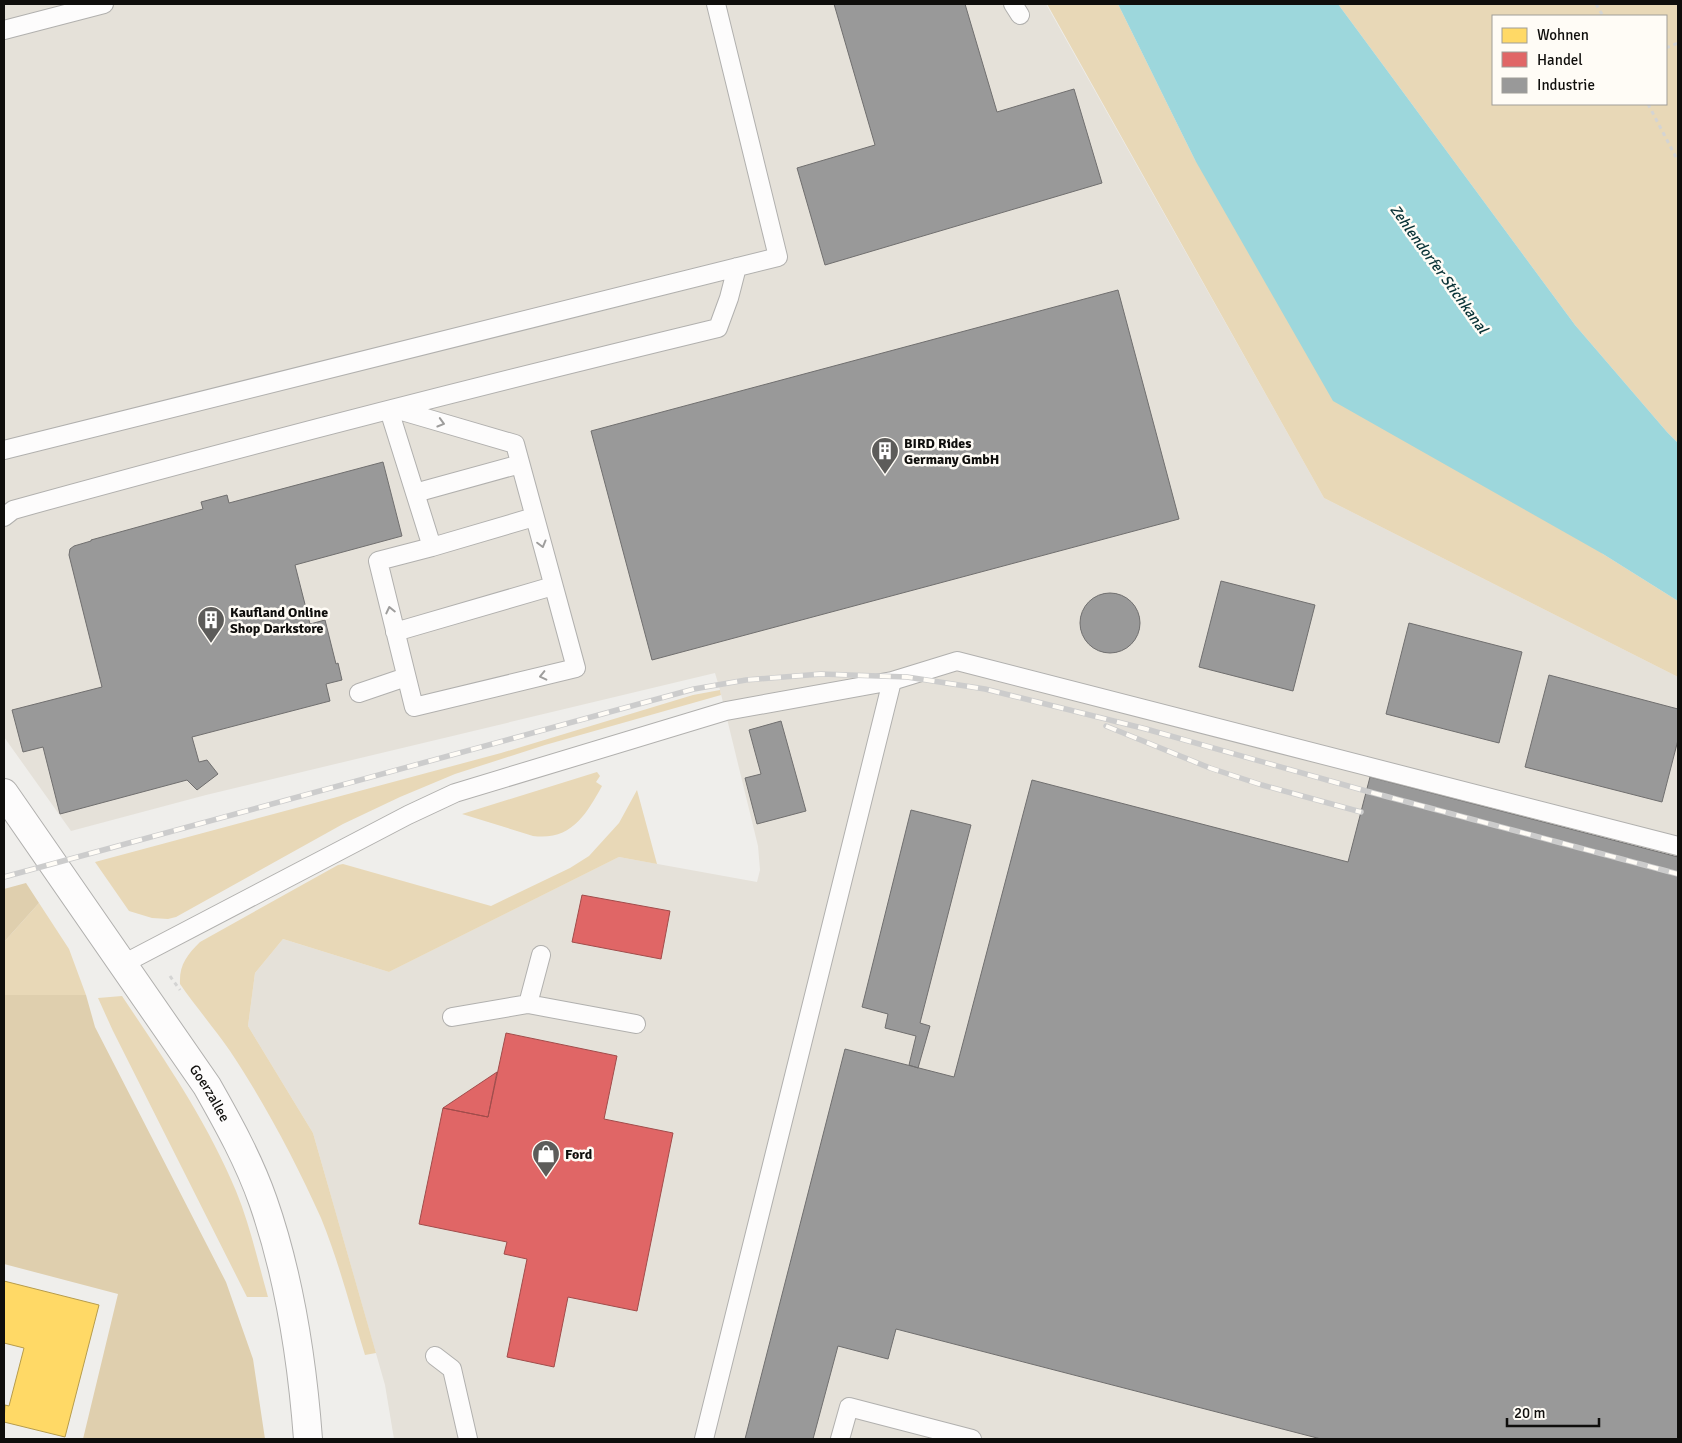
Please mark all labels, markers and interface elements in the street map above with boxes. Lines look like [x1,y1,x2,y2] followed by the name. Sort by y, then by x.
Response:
[1492,15,1667,105] legend
[1537,26,1589,44] text: Wohnen
[1537,51,1583,69] text: Handel
[1537,76,1595,94] text: Industrie
[1386,201,1493,338] water label: Zehlendorfer Stichkanal
[437,417,445,427] one-way arrow
[904,435,999,468] place label: BIRD Rides Germany GmbH
[870,436,900,475] building icon: BIRD Rides Germany GmbH
[536,540,547,549] one-way arrow
[230,604,328,637] place label: Kaufland Online Shop Darkstore
[196,605,226,644] building icon: Kaufland Online Shop Darkstore
[385,605,396,614] one-way arrow
[538,670,547,681] one-way arrow
[186,1061,233,1125] street label: Goerzallee
[531,1139,561,1178] shop icon: Ford
[565,1146,593,1163] place label: Ford
[1507,1396,1600,1428] scale bar
[1514,1404,1545,1422] text: 20 m

